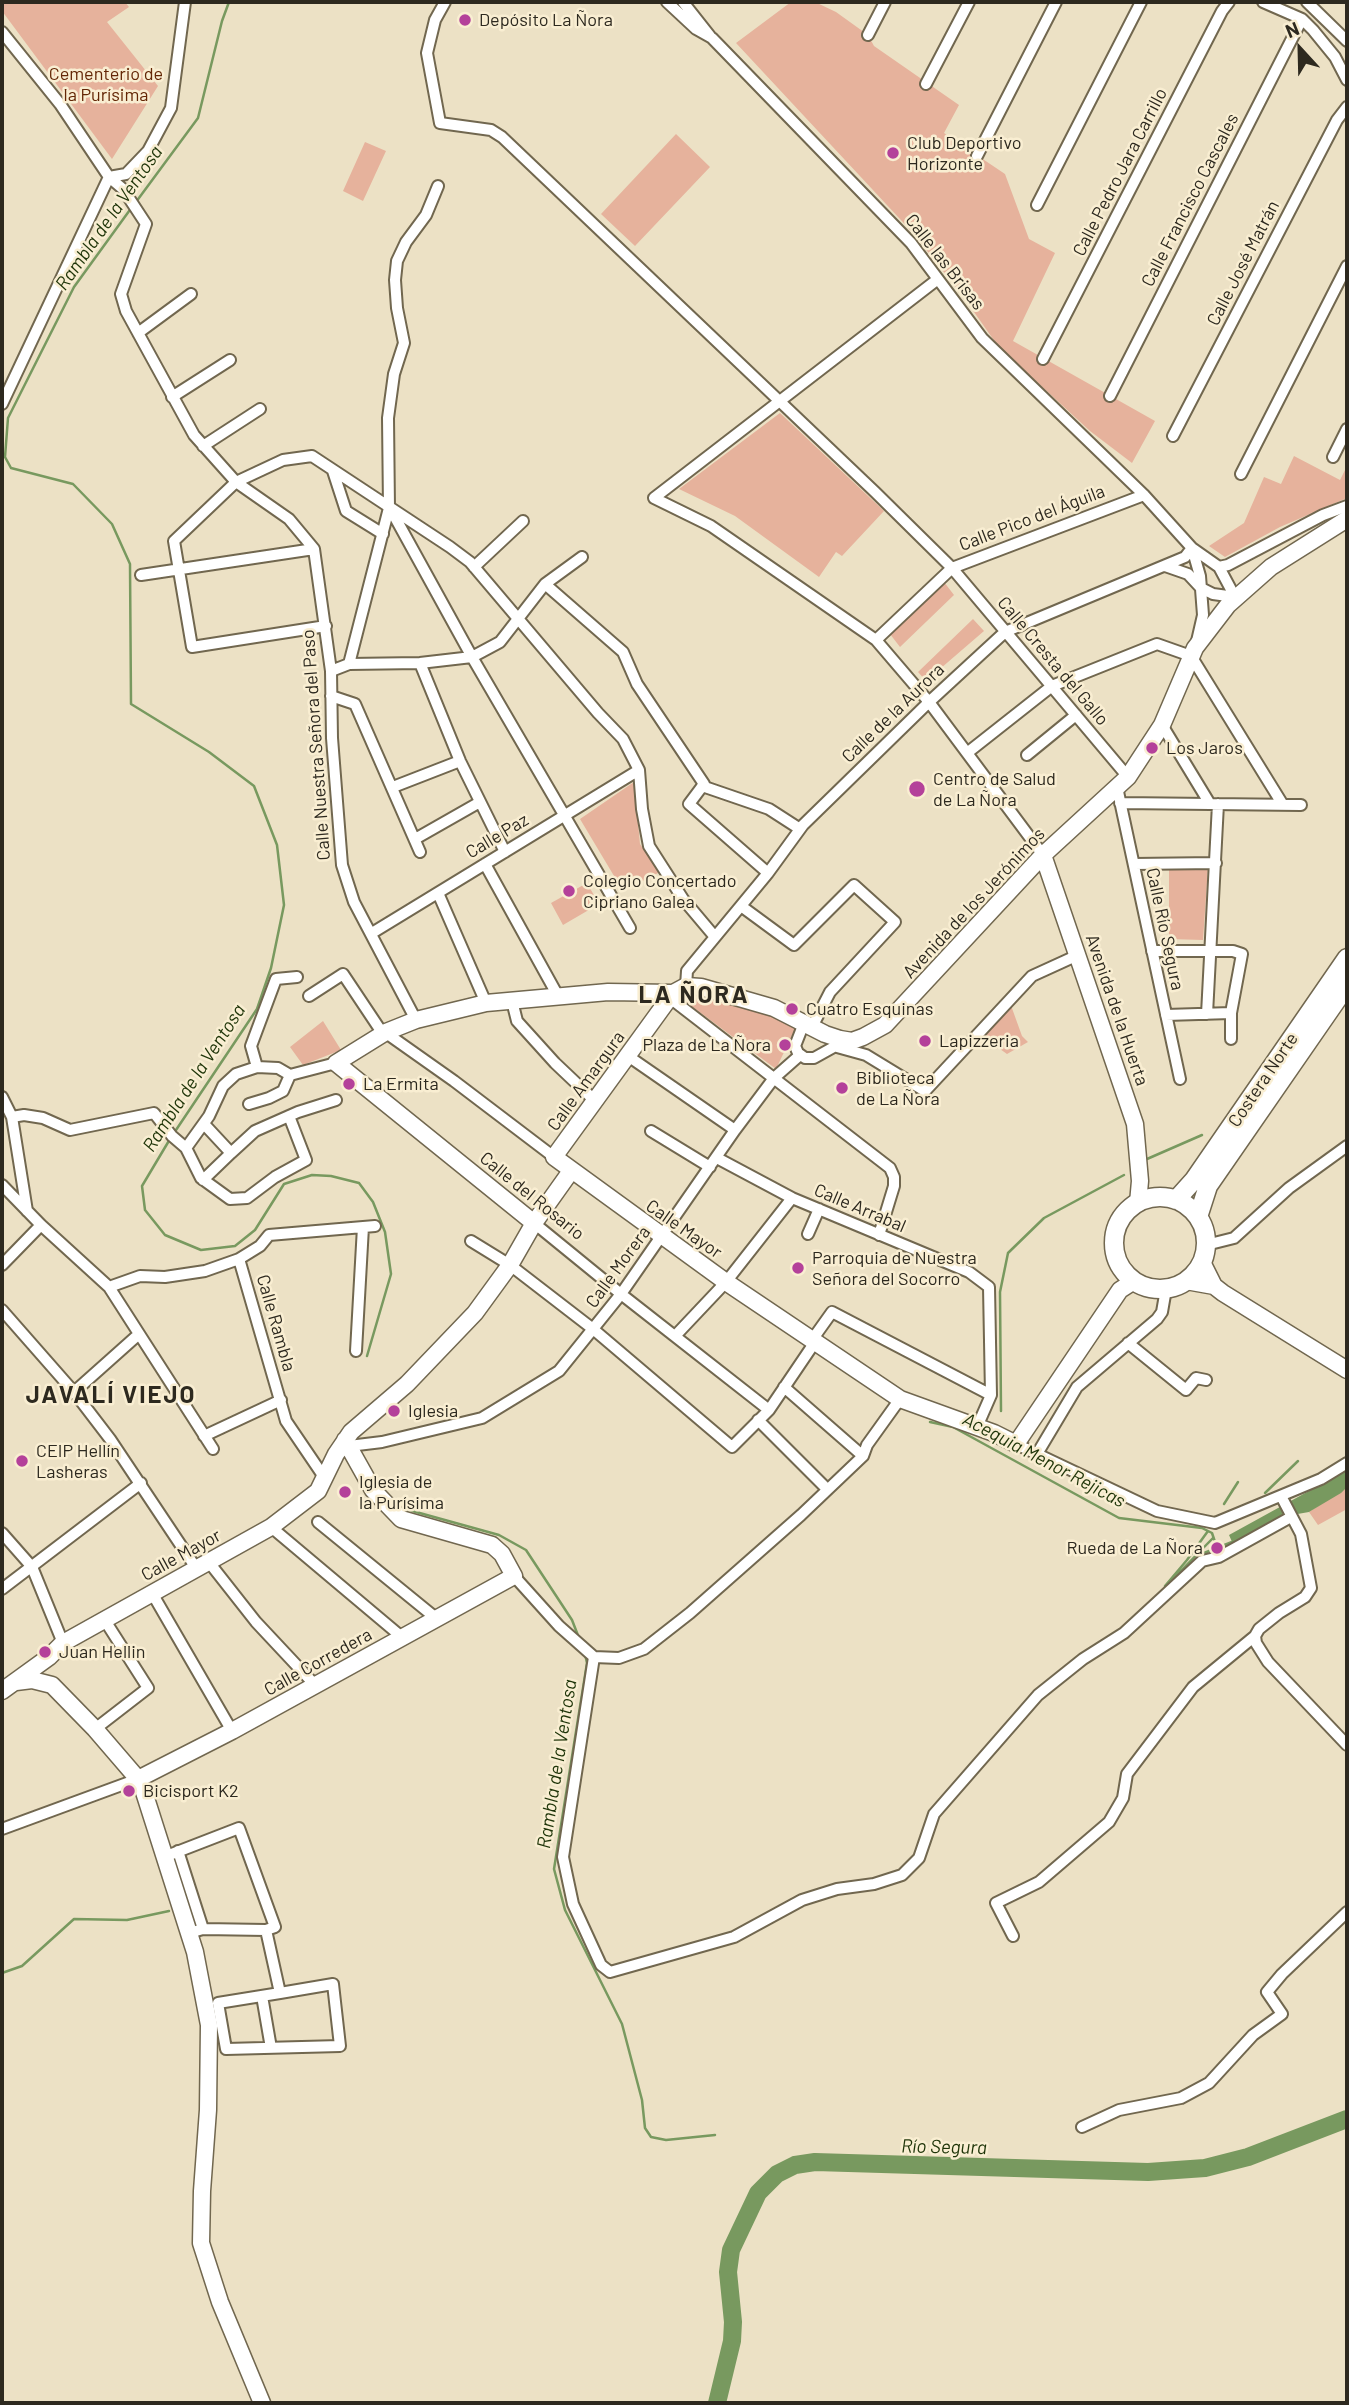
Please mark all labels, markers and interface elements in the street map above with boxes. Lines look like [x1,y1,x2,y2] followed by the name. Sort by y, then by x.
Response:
[479,9,613,31] place label: Depósito La Ñora
[457,12,473,28] marker: Depósito La Ñora
[1265,14,1335,84] north arrow
[1282,16,1302,42] text: N
[49,63,163,106] park label: Cementerio de la Purísima
[1068,84,1172,260] street label: Calle Pedro Jara Carrillo
[1137,110,1243,290] street label: Calle Francisco Cascales
[907,132,1021,174] place label: Club Deportivo Horizonte
[51,141,167,295] water label: Rambla de la Ventosa
[885,145,901,161] marker: Club Deportivo Horizonte
[1202,197,1284,329] street label: Calle José Matrán
[901,210,989,314] street label: Calle las Brisas
[956,480,1108,556] street label: Calle Pico del Águila
[993,592,1113,730] street label: Calle Cresta del Gallo
[297,629,335,861] street label: Calle Nuestra Señora del Paso
[837,659,949,767] street label: Calle de la Aurora
[1166,737,1243,759] place label: Los Jaros
[1144,740,1160,756] marker: Los Jaros
[933,768,1056,810] place label: Centro de Salud de La Ñora
[907,779,927,799] marker: Centro de Salud de La Ñora
[462,809,532,863] street label: Calle Paz
[899,823,1049,983] street label: Avenida de los Jerónimos
[1141,866,1189,992] street label: Calle Río Segura
[583,870,736,912] place label: Colegio Concertado Cipriano Galea
[561,883,577,899] marker: Colegio Concertado Cipriano Galea
[1081,931,1153,1089] street label: Avenida de la Huerta
[639,981,749,1009] district label: LA ÑORA
[806,998,933,1020] place label: Cuatro Esquinas
[138,1000,250,1156] water label: Rambla de la Ventosa
[784,1001,800,1017] marker: Cuatro Esquinas
[543,1027,629,1135] street label: Calle Amargura
[1224,1029,1302,1131] street label: Costera Norte
[939,1030,1019,1052] place label: Lapizzeria
[917,1033,933,1049] marker: Lapizzeria
[642,1034,771,1056] place label: Plaza de La Ñora
[777,1037,793,1053] marker: Plaza de La Ñora
[856,1067,940,1110] place label: Biblioteca de La Ñora
[363,1073,439,1095] place label: La Ermita
[341,1076,357,1092] marker: La Ermita
[834,1080,850,1096] marker: Biblioteca de La Ñora
[475,1147,589,1245] street label: Calle del Rosario
[811,1179,909,1237] street label: Calle Arrabal
[642,1195,726,1263] street label: Calle Mayor
[581,1222,655,1312] street label: Calle Morera
[812,1247,977,1290] place label: Parroquia de Nuestra Señora del Socorro
[790,1260,806,1276] marker: Parroquia de Nuestra Señora del Socorro
[252,1272,300,1374] street label: Calle Rambla
[27,1381,195,1409] district label: JAVALÍ VIEJO
[408,1400,458,1422] place label: Iglesia
[386,1403,402,1419] marker: Iglesia
[959,1407,1129,1513] water label: Acequia Menor Rejicas
[36,1440,120,1482] place label: CEIP Hellín Lasheras
[14,1453,30,1469] marker: CEIP Hellín Lasheras
[359,1471,444,1514] place label: Iglesia de la Purísima
[337,1484,353,1500] marker: Iglesia de la Purísima
[137,1524,225,1586] street label: Calle Mayor
[1066,1537,1203,1559] place label: Rueda de La Ñora
[1209,1540,1225,1556] marker: Rueda de La Ñora
[260,1623,376,1701] street label: Calle Corredera
[59,1641,145,1663] place label: Juan Hellin
[37,1644,53,1660] marker: Juan Hellin
[532,1678,582,1850] water label: Rambla de la Ventosa
[143,1780,239,1802] place label: Bicisport K2
[121,1783,137,1799] marker: Bicisport K2
[901,2135,987,2159] water label: Río Segura

